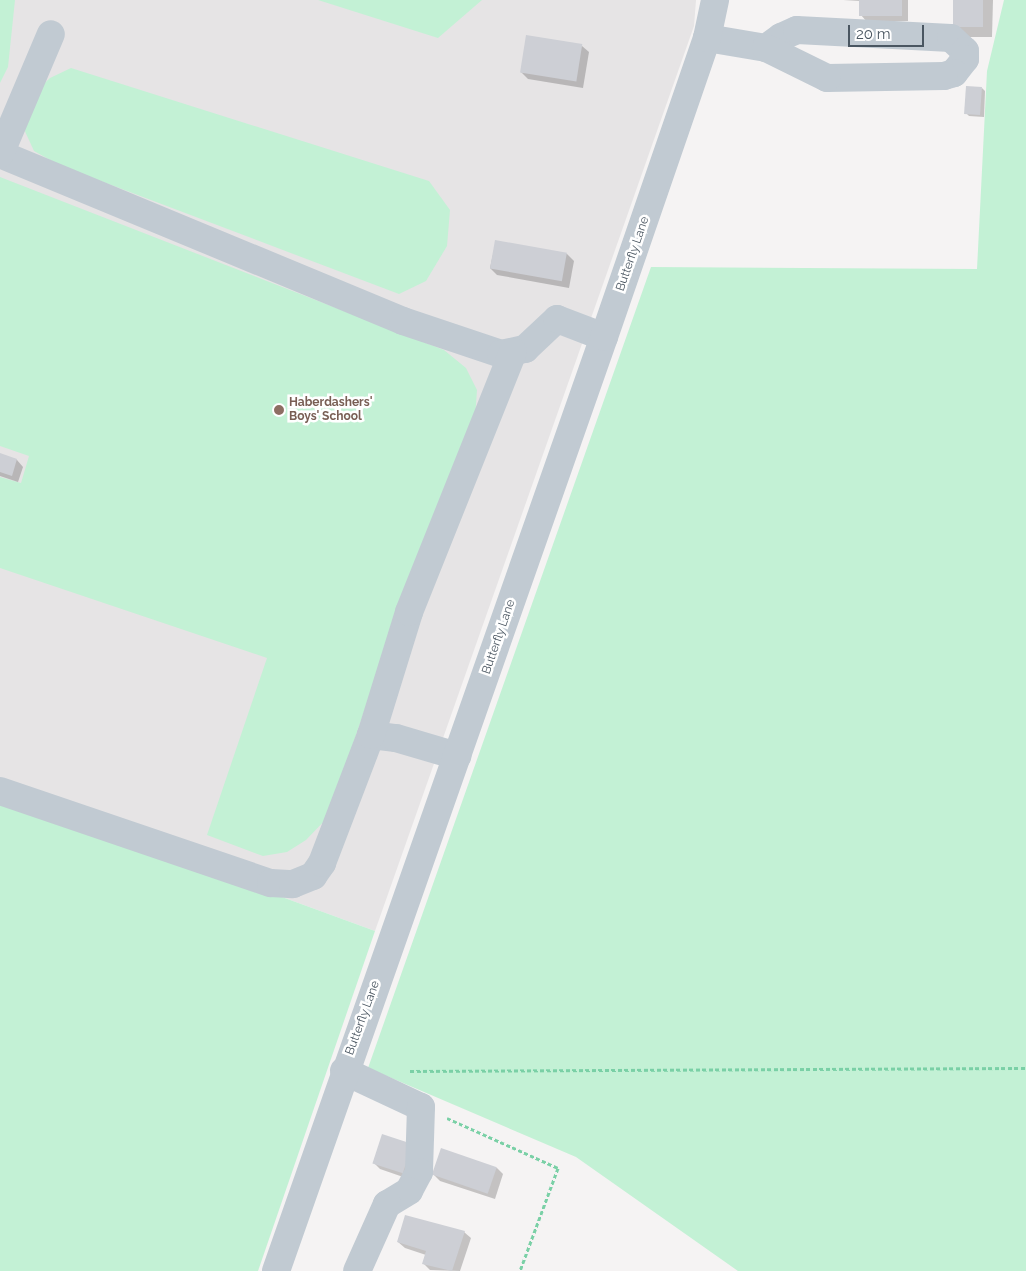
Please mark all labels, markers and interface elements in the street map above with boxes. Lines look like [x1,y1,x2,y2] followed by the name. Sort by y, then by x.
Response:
[851,15,927,47] scale bar
[856,25,891,43] text: 20 m
[613,215,653,293] street label: Butterfly Lane
[289,396,372,424] place label: Haberdashers' Boys' School
[273,404,285,416] marker: Haberdashers' Boys' School
[479,598,519,676] street label: Butterfly Lane
[343,979,383,1057] street label: Butterfly Lane

